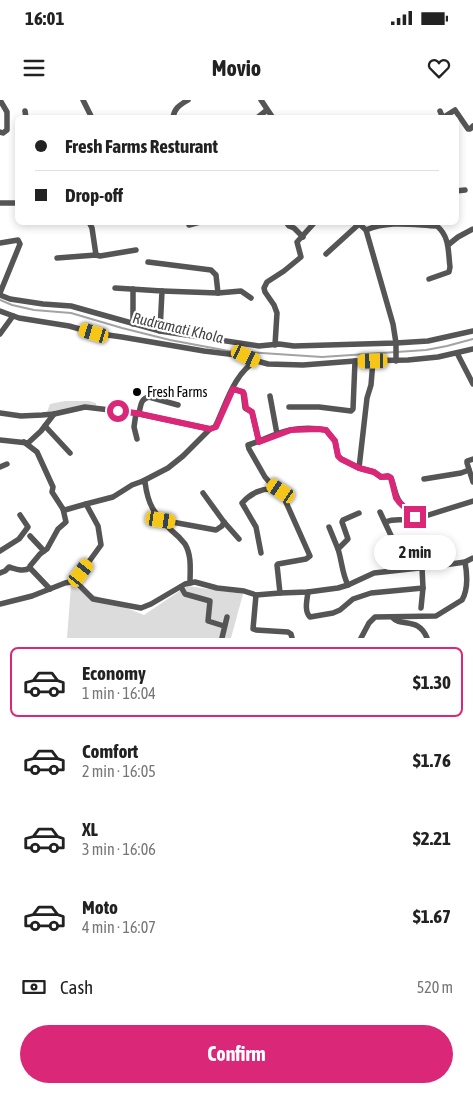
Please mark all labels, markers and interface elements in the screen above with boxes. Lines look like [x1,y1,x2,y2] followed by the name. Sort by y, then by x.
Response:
[25,7,64,29] text: 16:01
[20,54,48,82] icon: menu
[425,54,453,82] icon: heart
[212,55,261,81] text: Movio
[65,135,218,157] text: Fresh Farms Resturant
[65,184,123,206] text: Drop-off
[131,309,225,346] water label: Rudramati Khola
[77,321,110,345] car
[229,343,262,369] car
[357,353,388,369] car
[147,384,208,400] place label: Fresh Farms
[131,386,143,398] marker: Fresh Farms
[107,400,129,422] route start
[264,476,297,506] car
[404,506,426,528] route end
[145,510,176,530] car
[374,534,456,570] callout: 2 min
[399,543,431,561] text: 2 min
[65,557,96,589] car
[22,660,67,705] icon: car
[82,662,146,684] text: Economy
[413,671,451,693] text: $1.30
[82,684,156,702] text: 1 min · 16:04
[22,738,67,783] icon: car
[82,740,138,762] text: Comfort
[413,749,451,771] text: $1.76
[82,762,156,780] text: 2 min · 16:05
[22,816,67,861] icon: car
[82,818,98,840] text: XL
[413,827,451,849] text: $2.21
[82,840,156,858] text: 3 min · 16:06
[22,894,67,939] icon: car
[82,896,118,918] text: Moto
[413,905,451,927] text: $1.67
[82,918,156,936] text: 4 min · 16:07
[20,973,48,1001] icon: cash
[60,976,93,998] text: Cash
[417,978,453,996] text: 520 m
[20,1025,453,1083] button: Confirm

